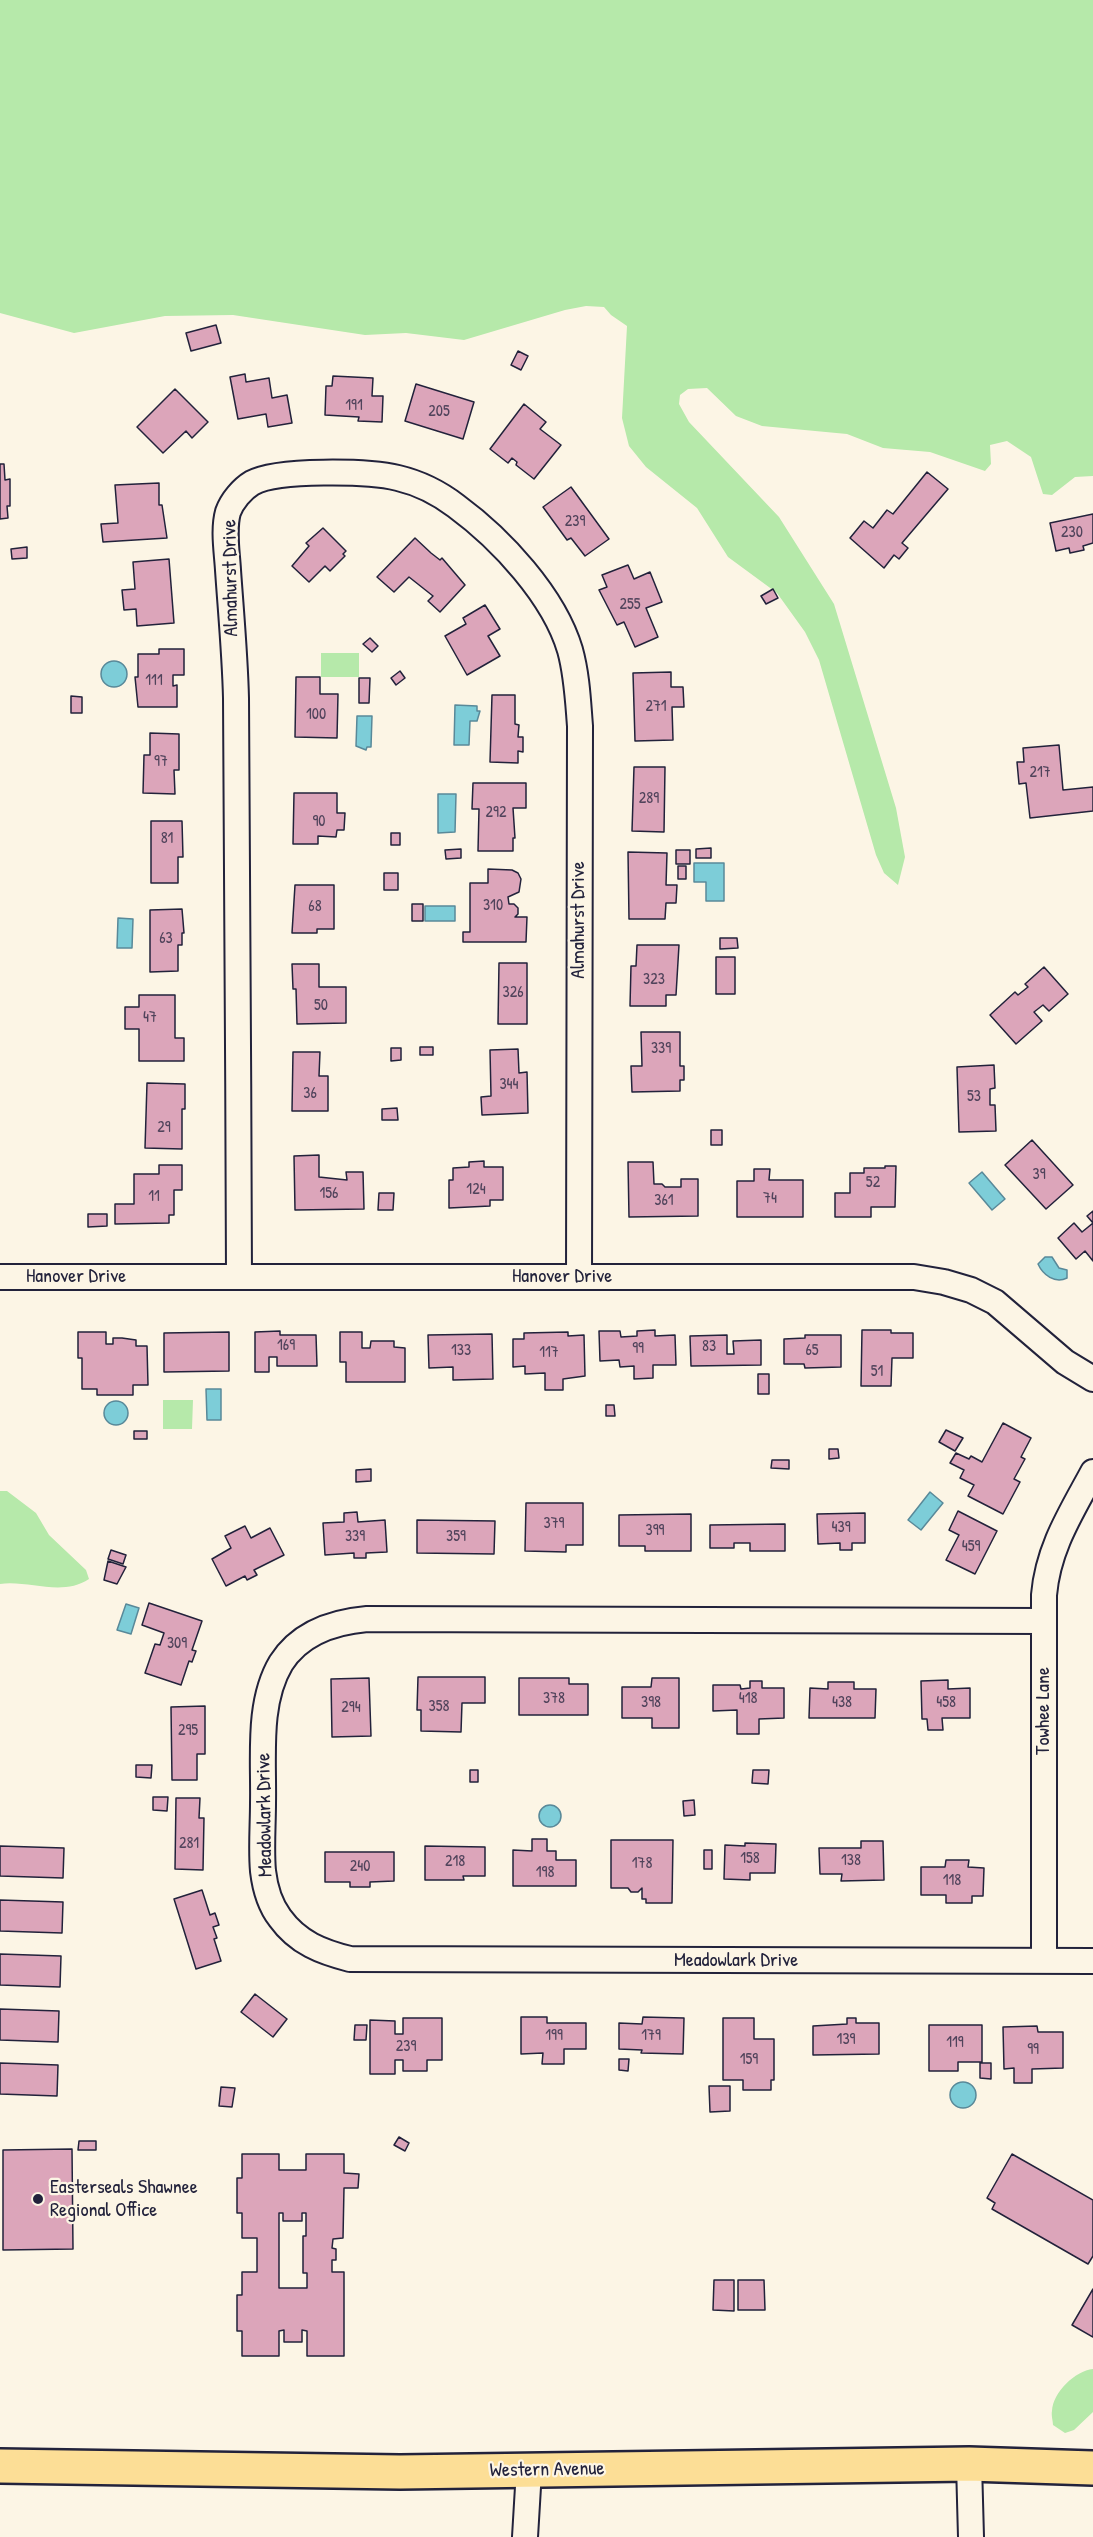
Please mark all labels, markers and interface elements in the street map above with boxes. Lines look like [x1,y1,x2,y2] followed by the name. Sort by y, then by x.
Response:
[345,396,363,416] house number: 191
[428,402,450,422] house number: 205
[565,512,585,532] house number: 239
[218,519,244,637] street label: Almahurst Drive
[1061,523,1083,543] house number: 230
[619,595,641,615] house number: 255
[145,671,163,691] house number: 111
[645,697,667,717] house number: 271
[306,705,326,725] house number: 100
[154,752,168,772] house number: 97
[1029,763,1051,783] house number: 217
[639,789,659,809] house number: 289
[486,803,506,823] house number: 292
[312,812,326,832] house number: 90
[161,829,173,849] house number: 81
[567,861,591,979] street label: Almahurst Drive
[483,896,503,916] house number: 310
[308,897,322,917] house number: 68
[159,929,173,949] house number: 63
[643,970,665,990] house number: 323
[502,983,524,1003] house number: 326
[314,996,328,1016] house number: 50
[143,1008,157,1028] house number: 47
[651,1039,671,1059] house number: 339
[499,1075,519,1095] house number: 344
[303,1084,317,1104] house number: 36
[967,1087,981,1107] house number: 53
[157,1118,171,1138] house number: 29
[1032,1165,1046,1185] house number: 39
[866,1173,880,1193] house number: 52
[466,1180,486,1200] house number: 124
[320,1184,338,1204] house number: 156
[148,1187,160,1207] house number: 11
[763,1189,777,1209] house number: 74
[654,1191,674,1211] house number: 361
[26,1265,126,1289] street label: Hanover Drive
[512,1265,612,1289] street label: Hanover Drive
[277,1336,295,1356] house number: 169
[702,1337,716,1357] house number: 83
[632,1339,644,1359] house number: 99
[451,1341,471,1361] house number: 133
[805,1341,819,1361] house number: 65
[539,1343,559,1363] house number: 117
[871,1362,883,1382] house number: 51
[544,1514,564,1534] house number: 379
[831,1518,851,1538] house number: 439
[646,1521,664,1541] house number: 399
[345,1527,365,1547] house number: 339
[446,1527,466,1547] house number: 359
[962,1537,980,1557] house number: 459
[167,1634,187,1654] house number: 309
[1032,1667,1056,1755] street label: Towhee Lane
[543,1689,565,1709] house number: 378
[739,1689,757,1709] house number: 418
[641,1693,661,1713] house number: 398
[832,1693,852,1713] house number: 438
[936,1693,956,1713] house number: 458
[429,1697,449,1717] house number: 358
[341,1698,361,1718] house number: 294
[178,1721,198,1741] house number: 295
[252,1753,278,1877] street label: Meadowlark Drive
[179,1834,199,1854] house number: 281
[740,1849,760,1869] house number: 158
[841,1851,861,1871] house number: 138
[445,1852,465,1872] house number: 218
[632,1854,652,1874] house number: 178
[350,1857,370,1877] house number: 240
[536,1863,554,1883] house number: 198
[943,1871,961,1891] house number: 118
[674,1949,798,1973] street label: Meadowlark Drive
[545,2026,563,2046] house number: 199
[641,2026,661,2046] house number: 179
[837,2030,855,2050] house number: 139
[946,2033,964,2053] house number: 119
[396,2037,416,2057] house number: 239
[1027,2040,1039,2060] house number: 99
[740,2050,758,2070] house number: 159
[50,2176,198,2223] place label: Easterseals Shawnee Regional Office
[31,2192,45,2206] marker: Easterseals Shawnee Regional Office
[489,2457,605,2483] street label: Western Avenue

